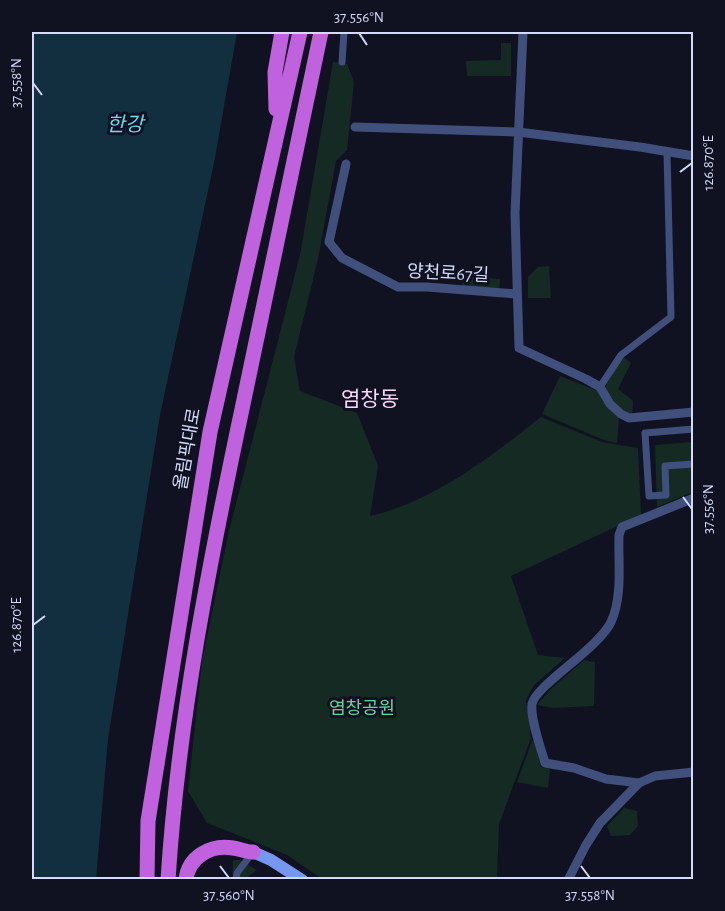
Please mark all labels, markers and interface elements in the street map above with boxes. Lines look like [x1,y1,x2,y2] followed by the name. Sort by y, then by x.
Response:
[334,10,384,25] text: 37.556°N
[9,58,24,108] text: 37.558°N
[107,114,146,135] water label: 한강
[701,135,716,191] text: 126.870°E
[406,262,490,285] street label: 양천로67길
[341,388,399,410] district label: 염창동
[171,406,204,491] street label: 올림픽대로
[701,484,716,534] text: 37.556°N
[9,597,24,653] text: 126.870°E
[329,699,395,718] park label: 염창공원
[203,888,255,903] text: 37.560°N
[565,888,615,903] text: 37.558°N

